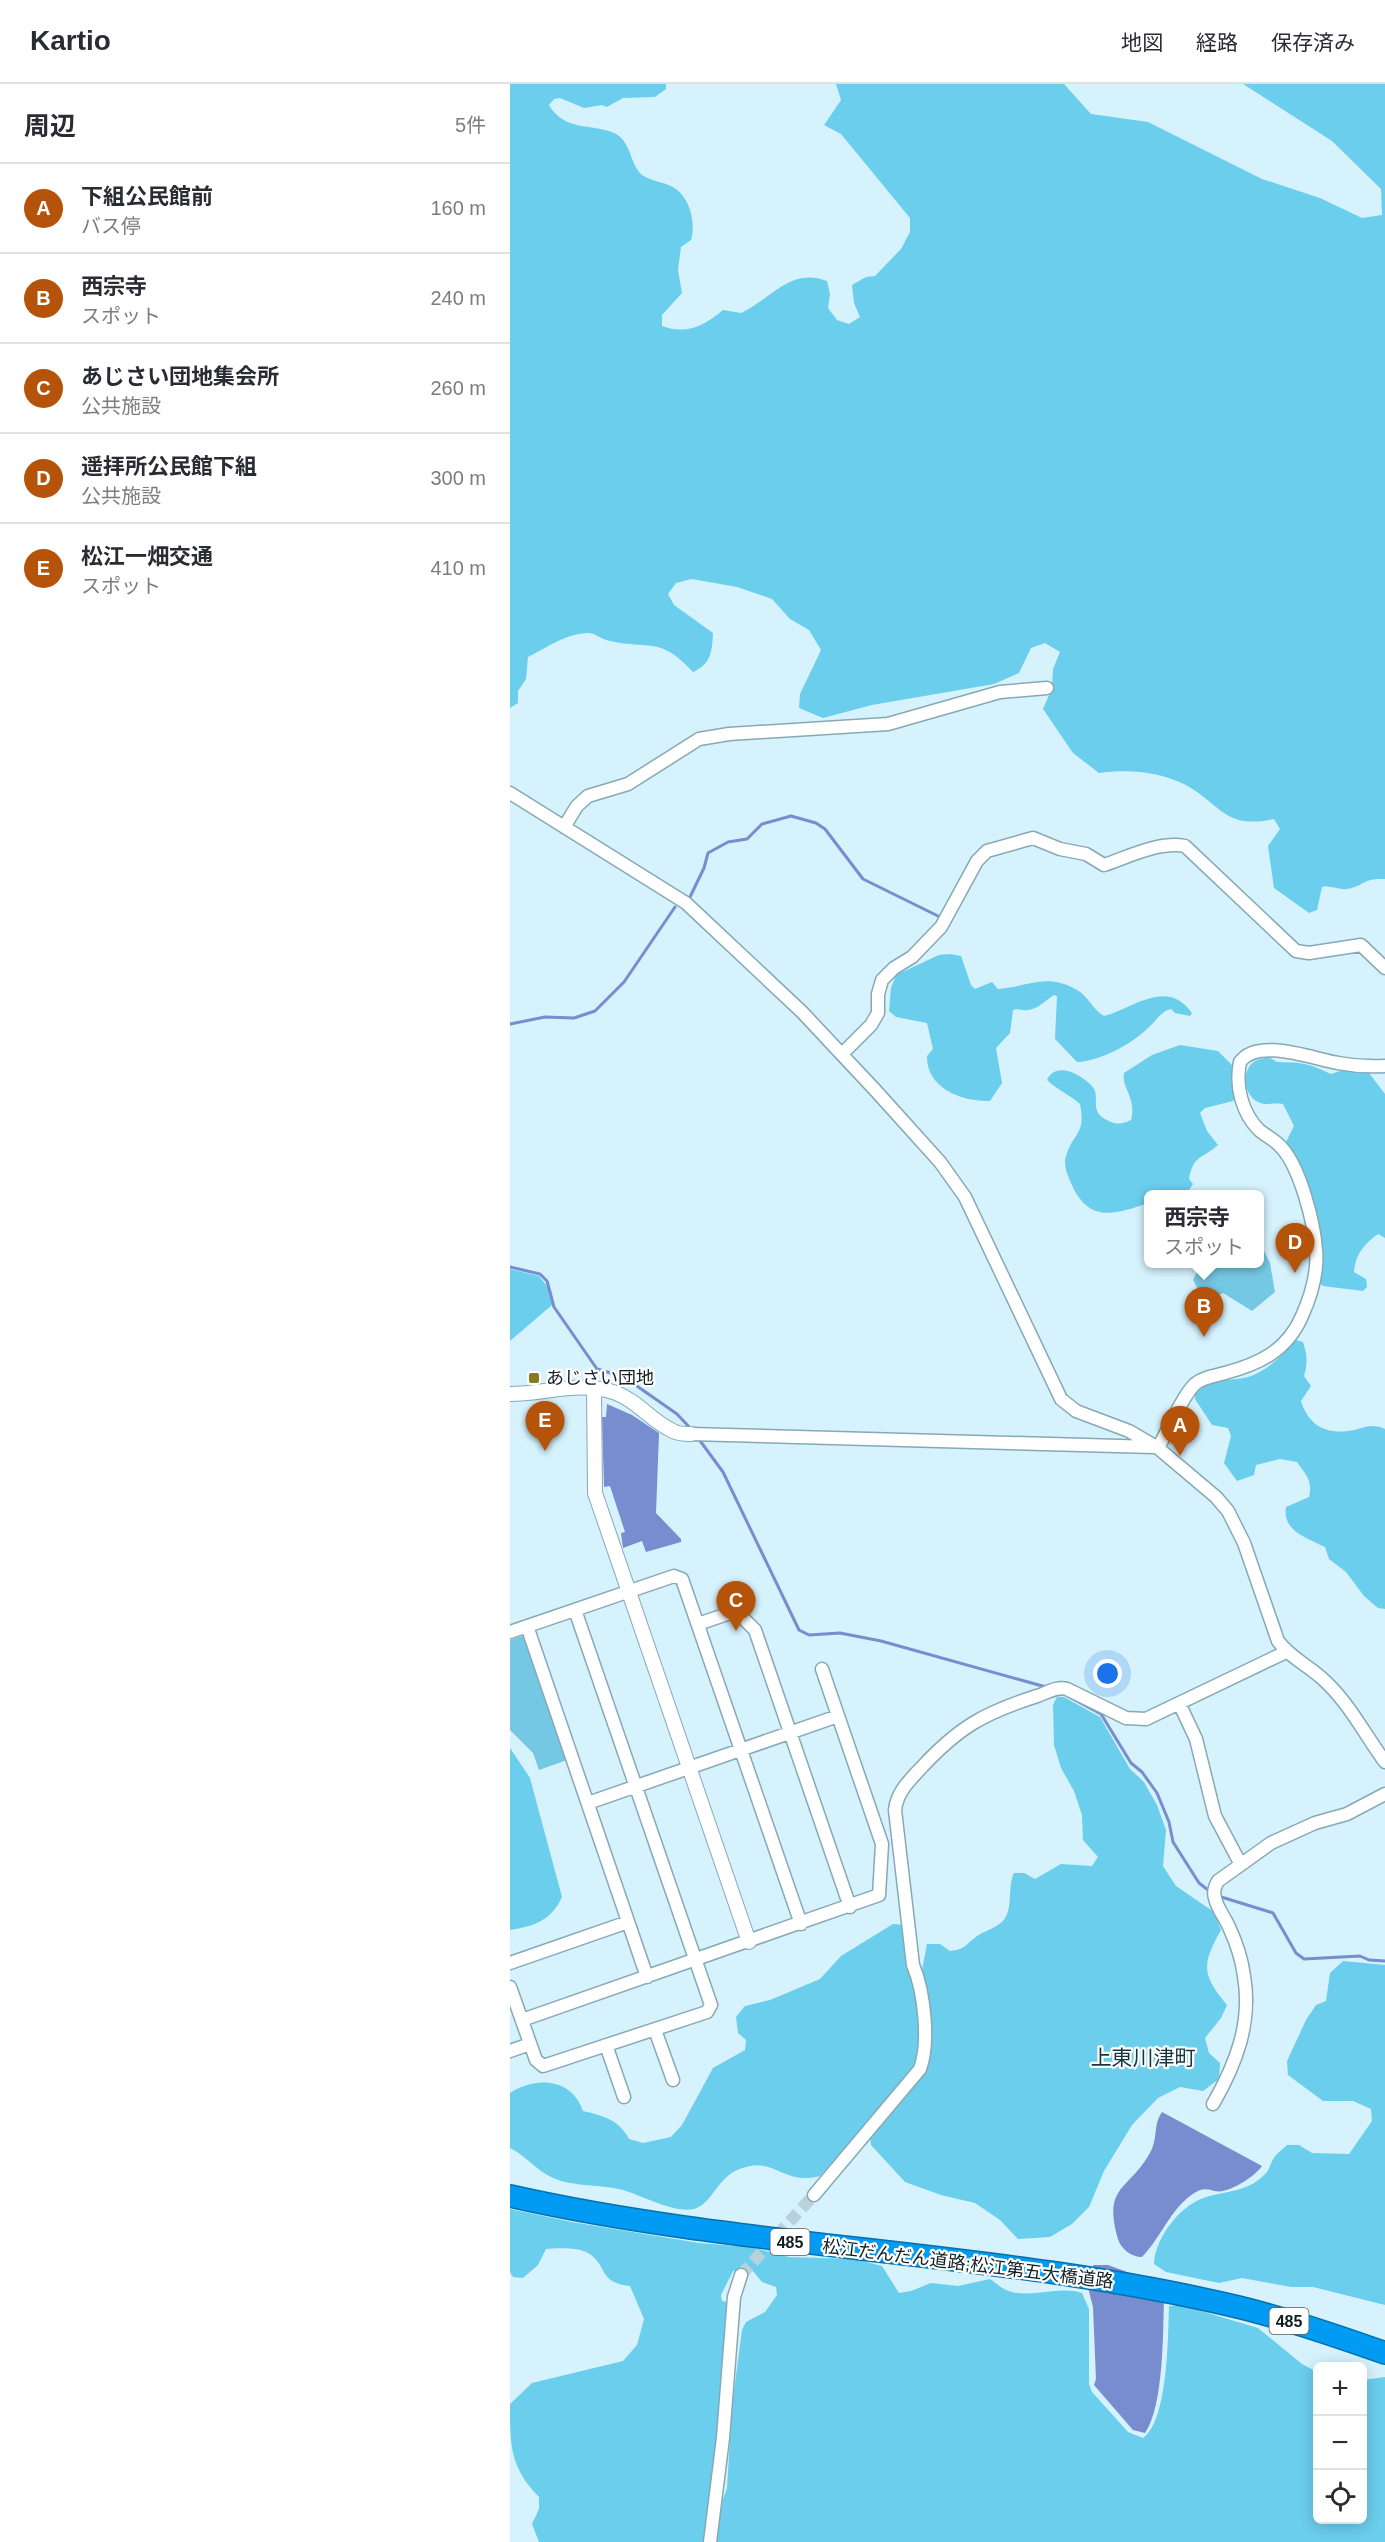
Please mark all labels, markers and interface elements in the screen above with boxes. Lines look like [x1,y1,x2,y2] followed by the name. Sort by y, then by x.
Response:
[30,25,111,56] text: Kartio
[1121,31,1163,54] text: 地図
[1196,31,1238,54] text: 経路
[1271,31,1355,54] text: 保存済み
[24,111,76,141] text: 周辺
[455,114,486,136] text: 5件
[81,184,213,209] text: 下組公民館前
[36,197,51,219] text: A
[430,197,486,219] text: 160 m
[81,215,141,237] text: バス停
[81,274,147,299] text: 西宗寺
[36,287,51,309] text: B
[430,287,486,309] text: 240 m
[81,305,161,327] text: スポット
[81,364,279,389] text: あじさい団地集会所
[36,377,51,399] text: C
[430,377,486,399] text: 260 m
[81,395,161,417] text: 公共施設
[81,454,257,479] text: 遥拝所公民館下組
[36,467,51,489] text: D
[430,467,486,489] text: 300 m
[81,485,161,507] text: 公共施設
[81,544,213,569] text: 松江一畑交通
[37,557,50,579] text: E
[430,557,486,579] text: 410 m
[81,575,161,597] text: スポット
[1144,1190,1264,1268] popup
[1164,1205,1230,1230] text: 西宗寺
[1276,1224,1314,1273] pin: D
[1164,1236,1244,1258] text: スポット
[1184,1288,1224,1337] pin: B
[546,1368,654,1388] place label: あじさい団地
[527,1371,541,1385] marker: あじさい団地
[525,1402,564,1451] pin: E
[1160,1406,1200,1456] pin: A
[716,1582,756,1631] pin: C
[1093,1659,1122,1688] your location
[1091,2046,1196,2069] district label: 上東川津町
[770,2229,810,2255] road number: 485
[821,2236,1115,2292] street label: 松江だんだん道路;松江第五大橋道路
[1270,2308,1308,2334] road number: 485
[1313,2362,1367,2524] map controls
[1313,2362,1367,2416] button: +
[1313,2416,1367,2470] button: −
[1313,2470,1367,2524] button: locate

